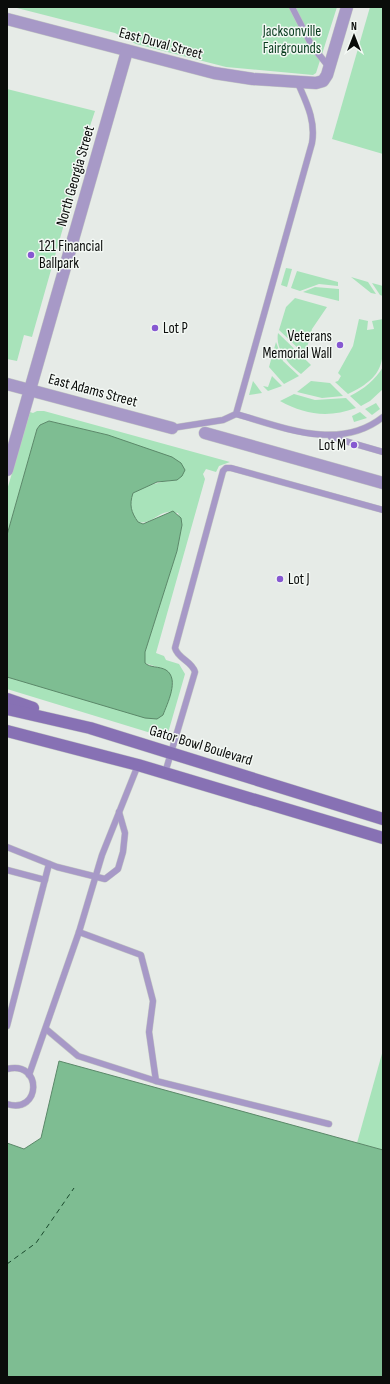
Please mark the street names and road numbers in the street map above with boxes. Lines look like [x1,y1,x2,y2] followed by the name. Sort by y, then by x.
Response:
[117,23,205,64] street label: East Duval Street
[52,123,99,229] street label: North Georgia Street
[46,369,140,412] street label: East Adams Street
[147,721,255,770] street label: Gator Bowl Boulevard

